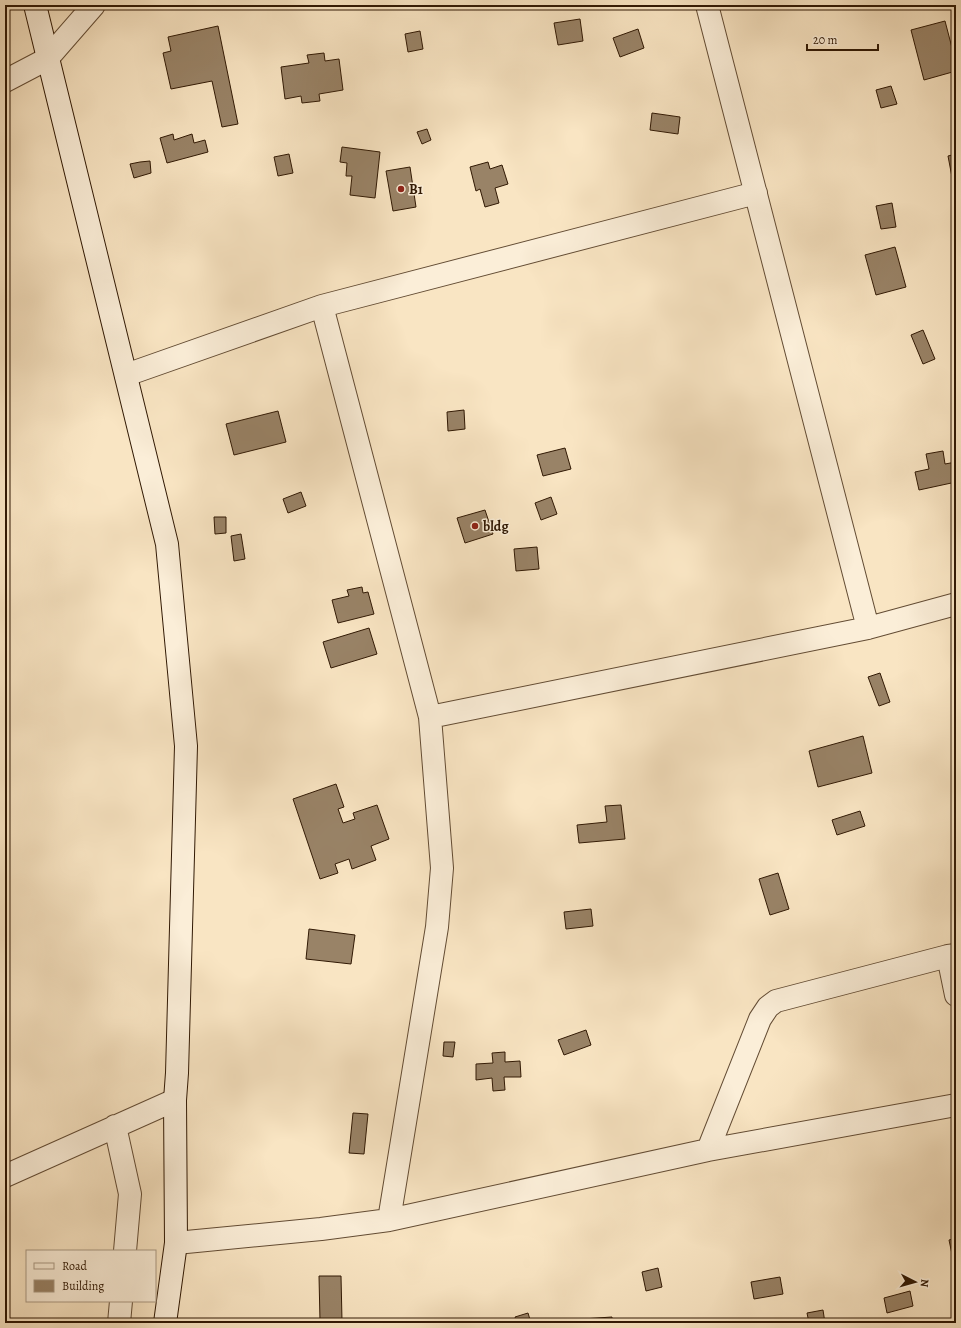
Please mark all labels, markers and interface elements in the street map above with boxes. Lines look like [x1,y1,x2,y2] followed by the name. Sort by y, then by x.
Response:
[807,26,878,52] scale bar
[813,32,837,48] text: 20 m
[409,180,423,199] place label: B1
[396,184,406,194] marker: B1
[482,517,509,536] place label: bldg
[470,521,480,531] marker: bldg
[26,1250,156,1302] legend
[62,1258,88,1274] text: Road
[895,1262,935,1302] north arrow
[62,1278,104,1294] text: Building
[917,1278,932,1288] text: N

